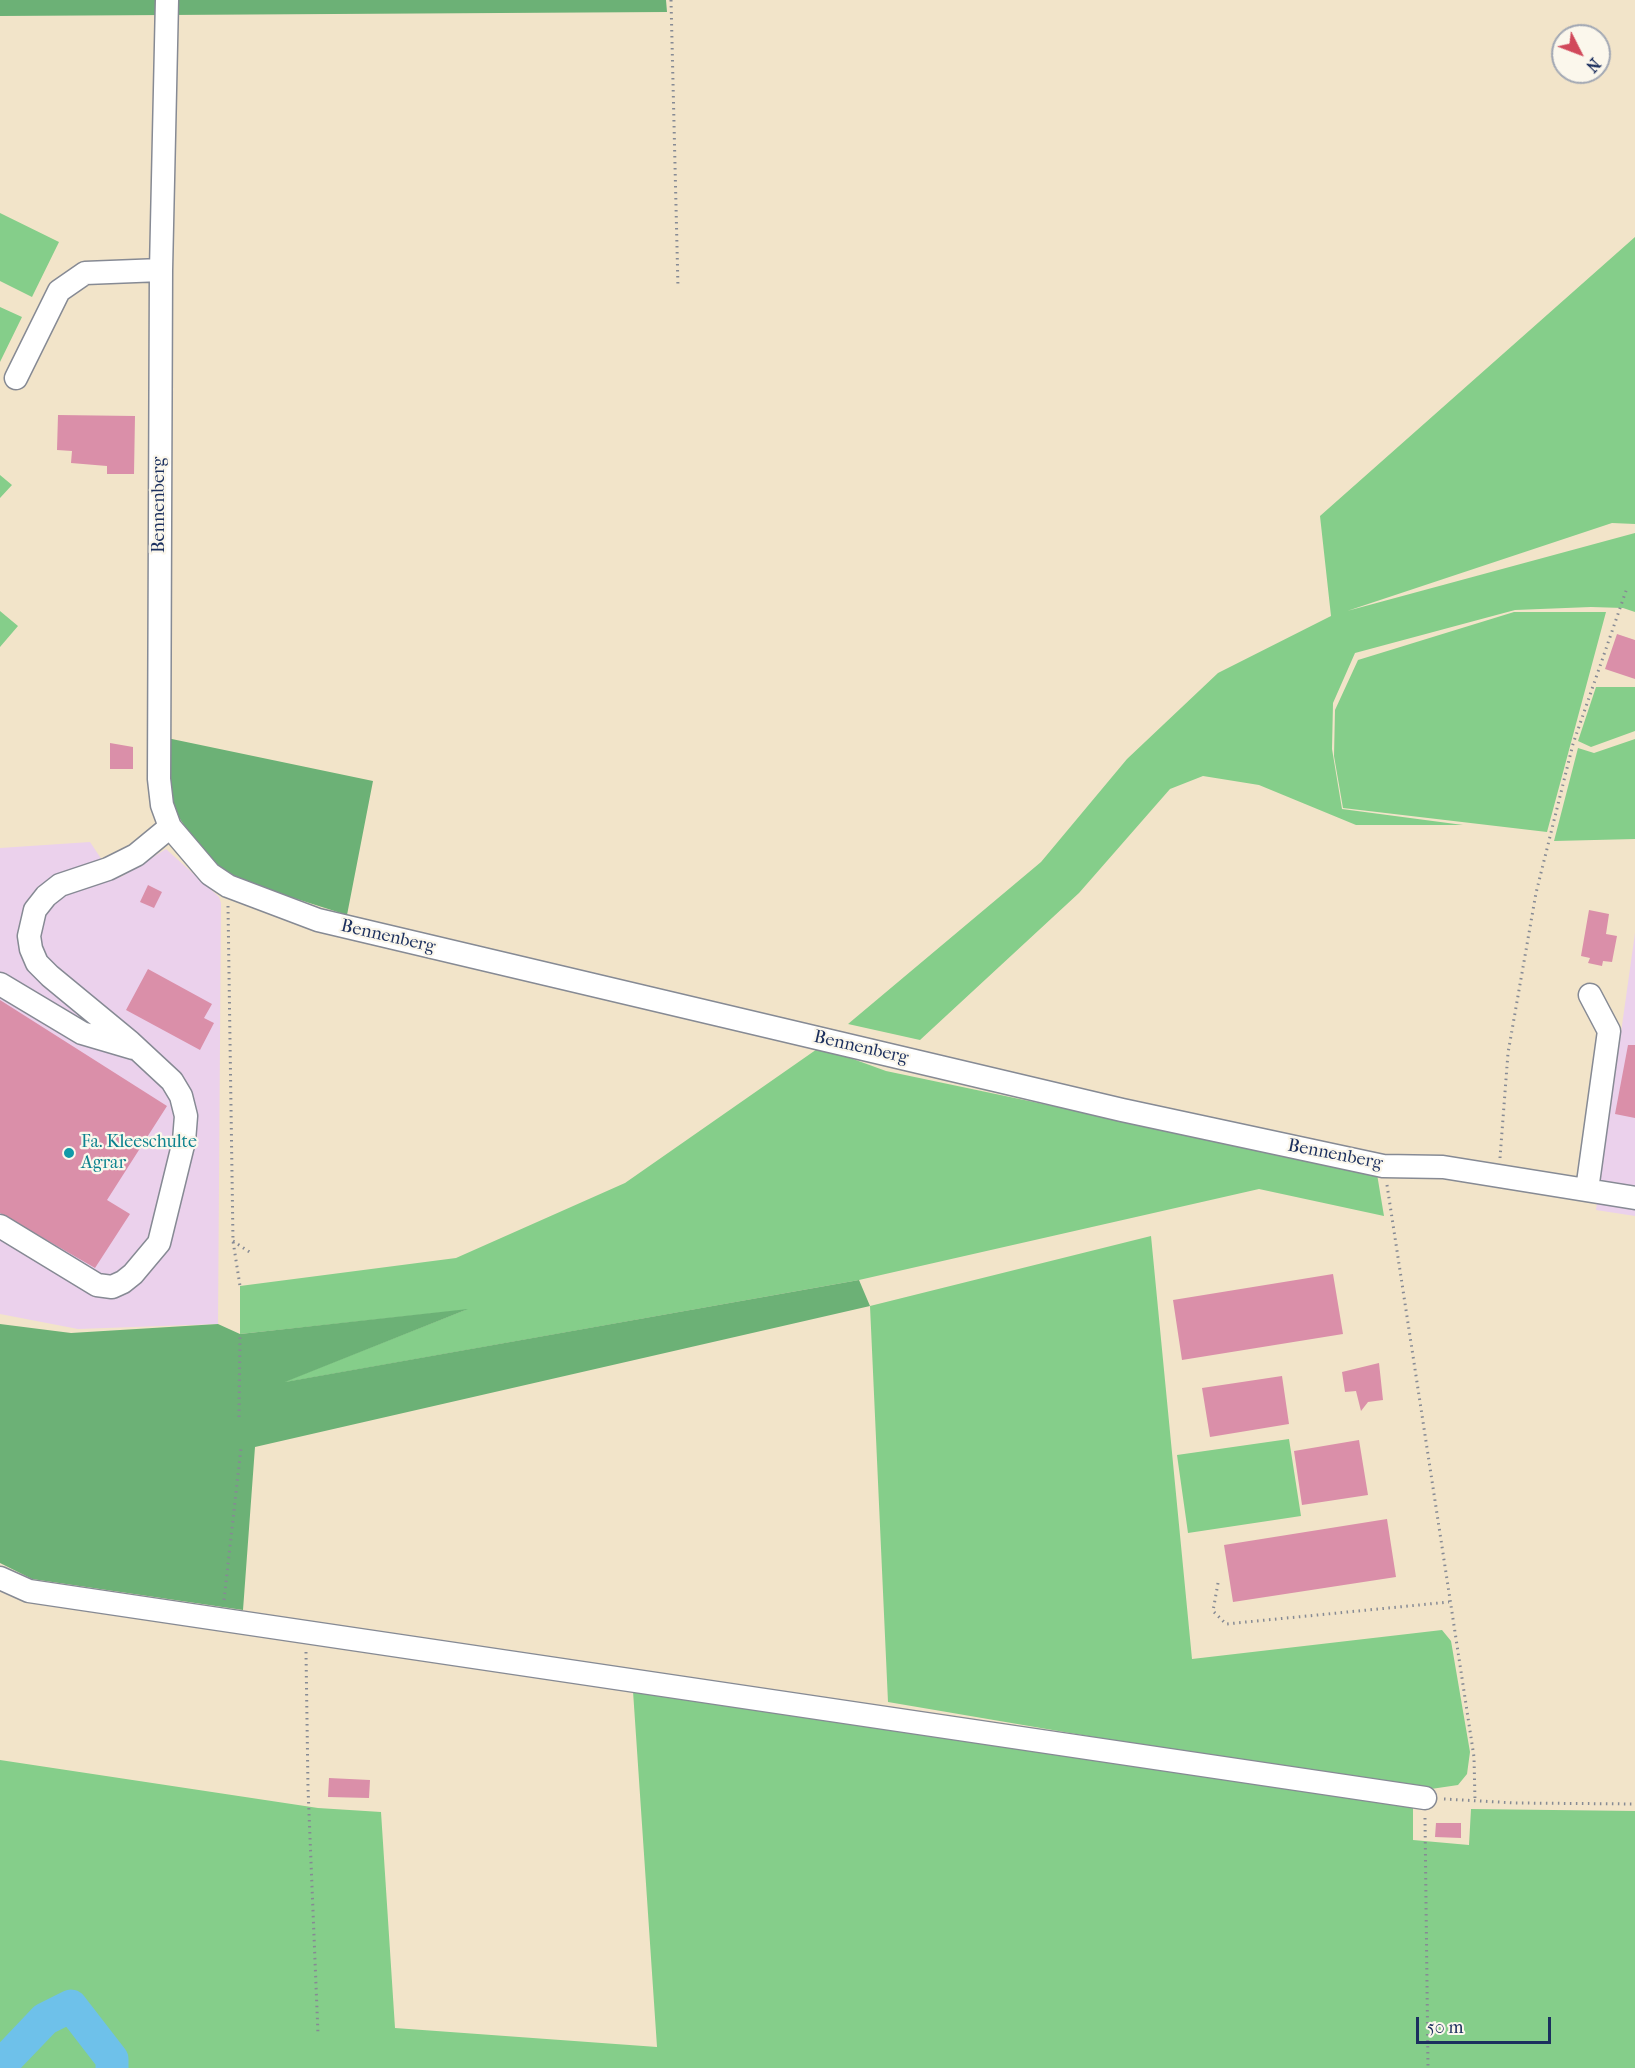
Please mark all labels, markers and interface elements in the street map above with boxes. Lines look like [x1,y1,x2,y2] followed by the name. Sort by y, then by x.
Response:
[1551,24,1611,84] north arrow
[1582,54,1604,76] text: N
[149,457,171,553] street label: Bennenberg
[339,916,437,958] street label: Bennenberg
[812,1027,910,1069] street label: Bennenberg
[81,1132,197,1174] place label: Fa. Kleeschulte Agrar
[1286,1135,1384,1175] street label: Bennenberg
[62,1146,76,1160] marker: Fa. Kleeschulte Agrar
[1419,2005,1554,2043] scale bar
[1427,2017,1463,2038] text: 50 m

